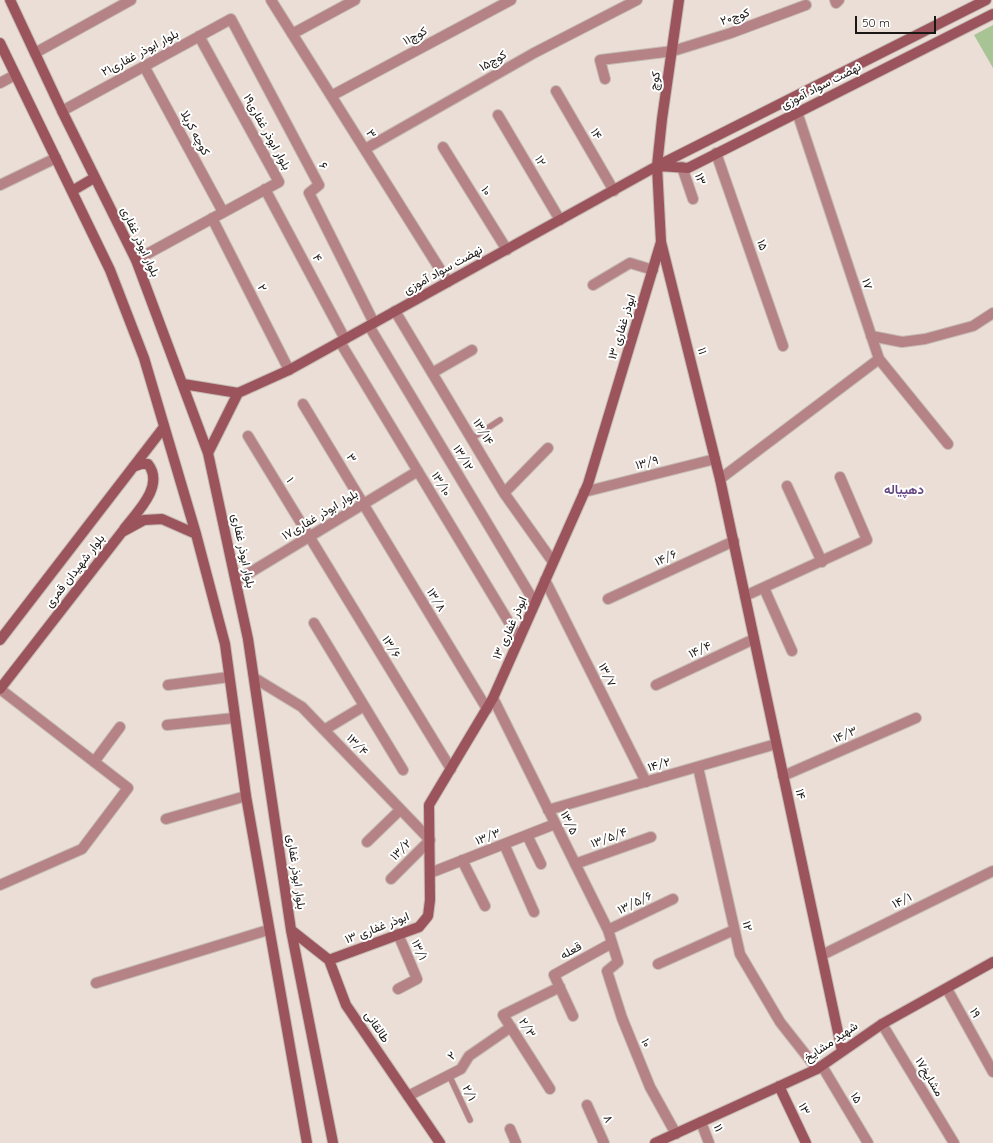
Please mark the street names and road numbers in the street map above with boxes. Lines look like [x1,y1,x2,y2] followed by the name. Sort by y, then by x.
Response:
[718,5,752,29] street label: ۲۰کوچ
[400,24,430,48] street label: ۱۱کوچ
[99,27,181,79] street label: ۲۱بلوار ابوذر غفاری
[477,47,509,75] street label: ۱۵کوچ
[779,60,863,112] street label: نهضت سواد آموزی
[646,71,664,91] street label: کوچ
[240,91,294,173] street label: بلوار ابوذر غفاری۱۹
[177,108,213,158] street label: کوچه کربلا
[587,126,605,142] street label: ۱۴
[363,127,379,141] street label: ۳
[531,153,549,169] street label: ۱۲
[315,160,331,172] street label: ۶
[691,171,709,187] street label: ۱۳
[478,184,494,198] street label: ۱۰
[118,205,162,279] street label: بلوار ابوذر غفاری
[753,238,771,252] street label: ۱۵
[401,242,485,298] street label: نهضت سواد آموزی
[309,252,325,264] street label: ۴
[859,277,875,291] street label: ۱۷
[254,282,270,294] street label: ۲
[605,293,639,361] street label: ۱۳ ابوذر غفاری
[694,346,710,356] street label: ۱۱
[470,416,496,448] street label: ۱۳/۱۴
[450,443,476,473] street label: ۱۳/۱۲
[343,451,359,465] street label: ۳
[634,453,660,473] street label: ۱۳/۹
[428,469,454,499] street label: ۱۳/۱۰
[283,475,297,485] street label: ۱
[279,487,361,543] street label: بلوار ابوذر غفاری۱۷
[228,513,258,589] street label: بلوار ابوذر غفاری
[42,532,108,610] street label: بلوار شهیدان قمری
[653,547,679,569] street label: ۱۴/۶
[423,586,449,614] street label: ۱۳/۸
[490,594,530,662] street label: ۱۳ ابوذر غفاری
[379,633,403,661] street label: ۱۳/۶
[686,639,714,661] street label: ۱۴/۴
[595,661,619,689] street label: ۱۳/۷
[831,724,859,746] street label: ۱۴/۳
[343,731,371,759] street label: ۱۳/۴
[646,755,672,775] street label: ۱۴/۲
[792,787,808,801] street label: ۱۴
[557,809,581,837] street label: ۱۳/۵
[589,825,629,851] street label: ۱۳/۵/۴
[474,826,502,848] street label: ۱۳/۳
[284,834,308,910] street label: بلوار ابوذر غفاری
[387,837,415,863] street label: ۱۳/۲
[615,888,655,918] street label: ۱۳/۵/۶
[890,890,914,912] street label: ۱۴/۱
[343,909,411,947] street label: ۱۳ ابوذر غفاری
[739,920,755,932] street label: ۱۲
[408,937,430,963] street label: ۱۳/۱
[558,939,584,963] street label: قعله
[966,1005,984,1021] street label: ۱۹
[361,1009,393,1045] street label: طالقانی
[515,1016,539,1040] street label: ۲/۳
[801,1019,861,1065] street label: شهید مشایخ
[638,1036,654,1050] street label: ۱۰
[445,1049,459,1063] street label: ۲
[912,1055,946,1099] street label: ۱۷مشایخ
[459,1083,479,1103] street label: ۲/۱
[847,1090,865,1106] street label: ۱۵
[795,1101,813,1117] street label: ۱۳
[600,1113,616,1125] street label: ۸
[710,1122,726,1134] street label: ۱۱

